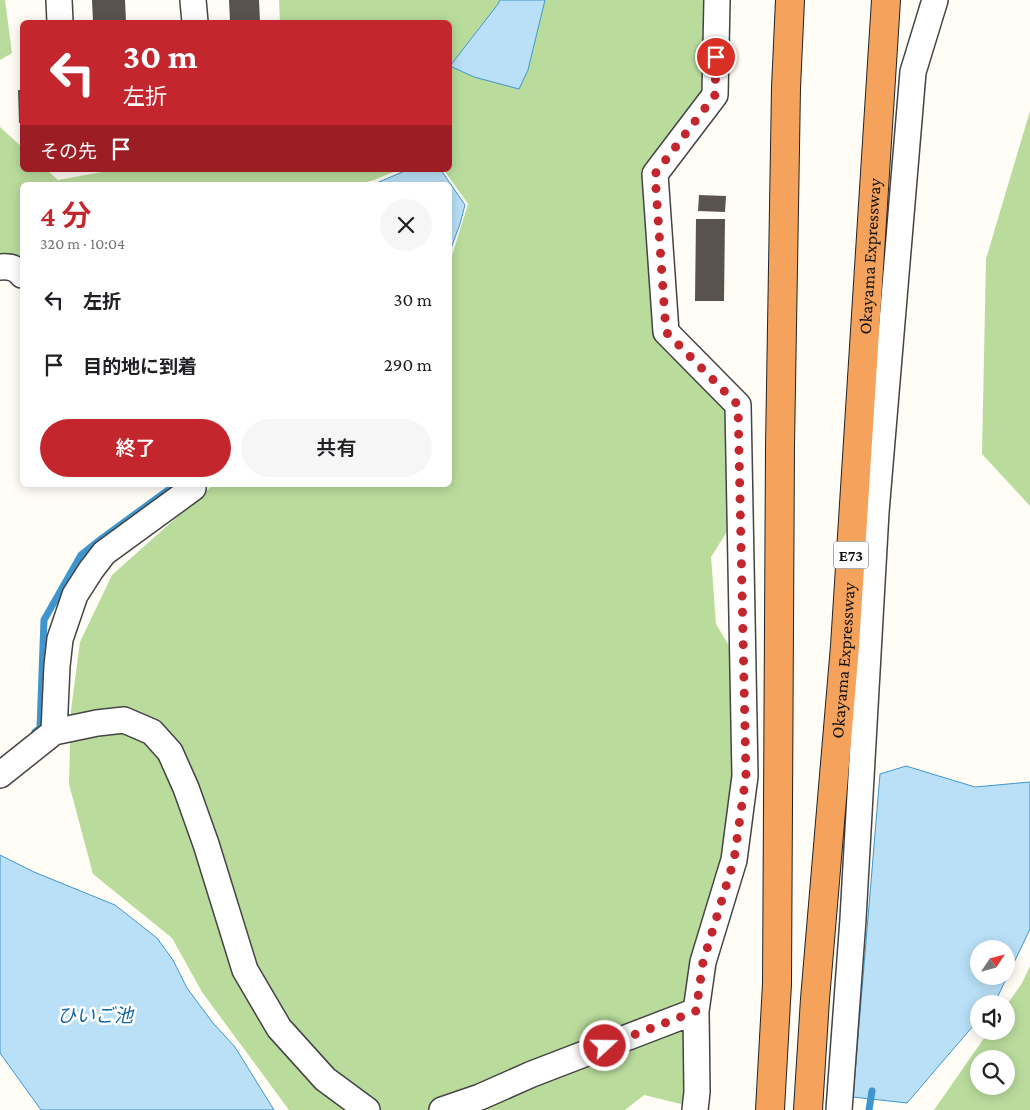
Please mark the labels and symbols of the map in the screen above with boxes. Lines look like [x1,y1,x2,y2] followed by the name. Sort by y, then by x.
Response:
[695,36,737,78] pin
[855,177,885,335] street label: Okayama Expressway
[834,542,868,568] road number: E73
[827,581,859,739] street label: Okayama Expressway
[970,940,1015,985] north arrow
[57,1005,135,1026] water label: ひいご池
[578,1019,630,1071] position arrow

